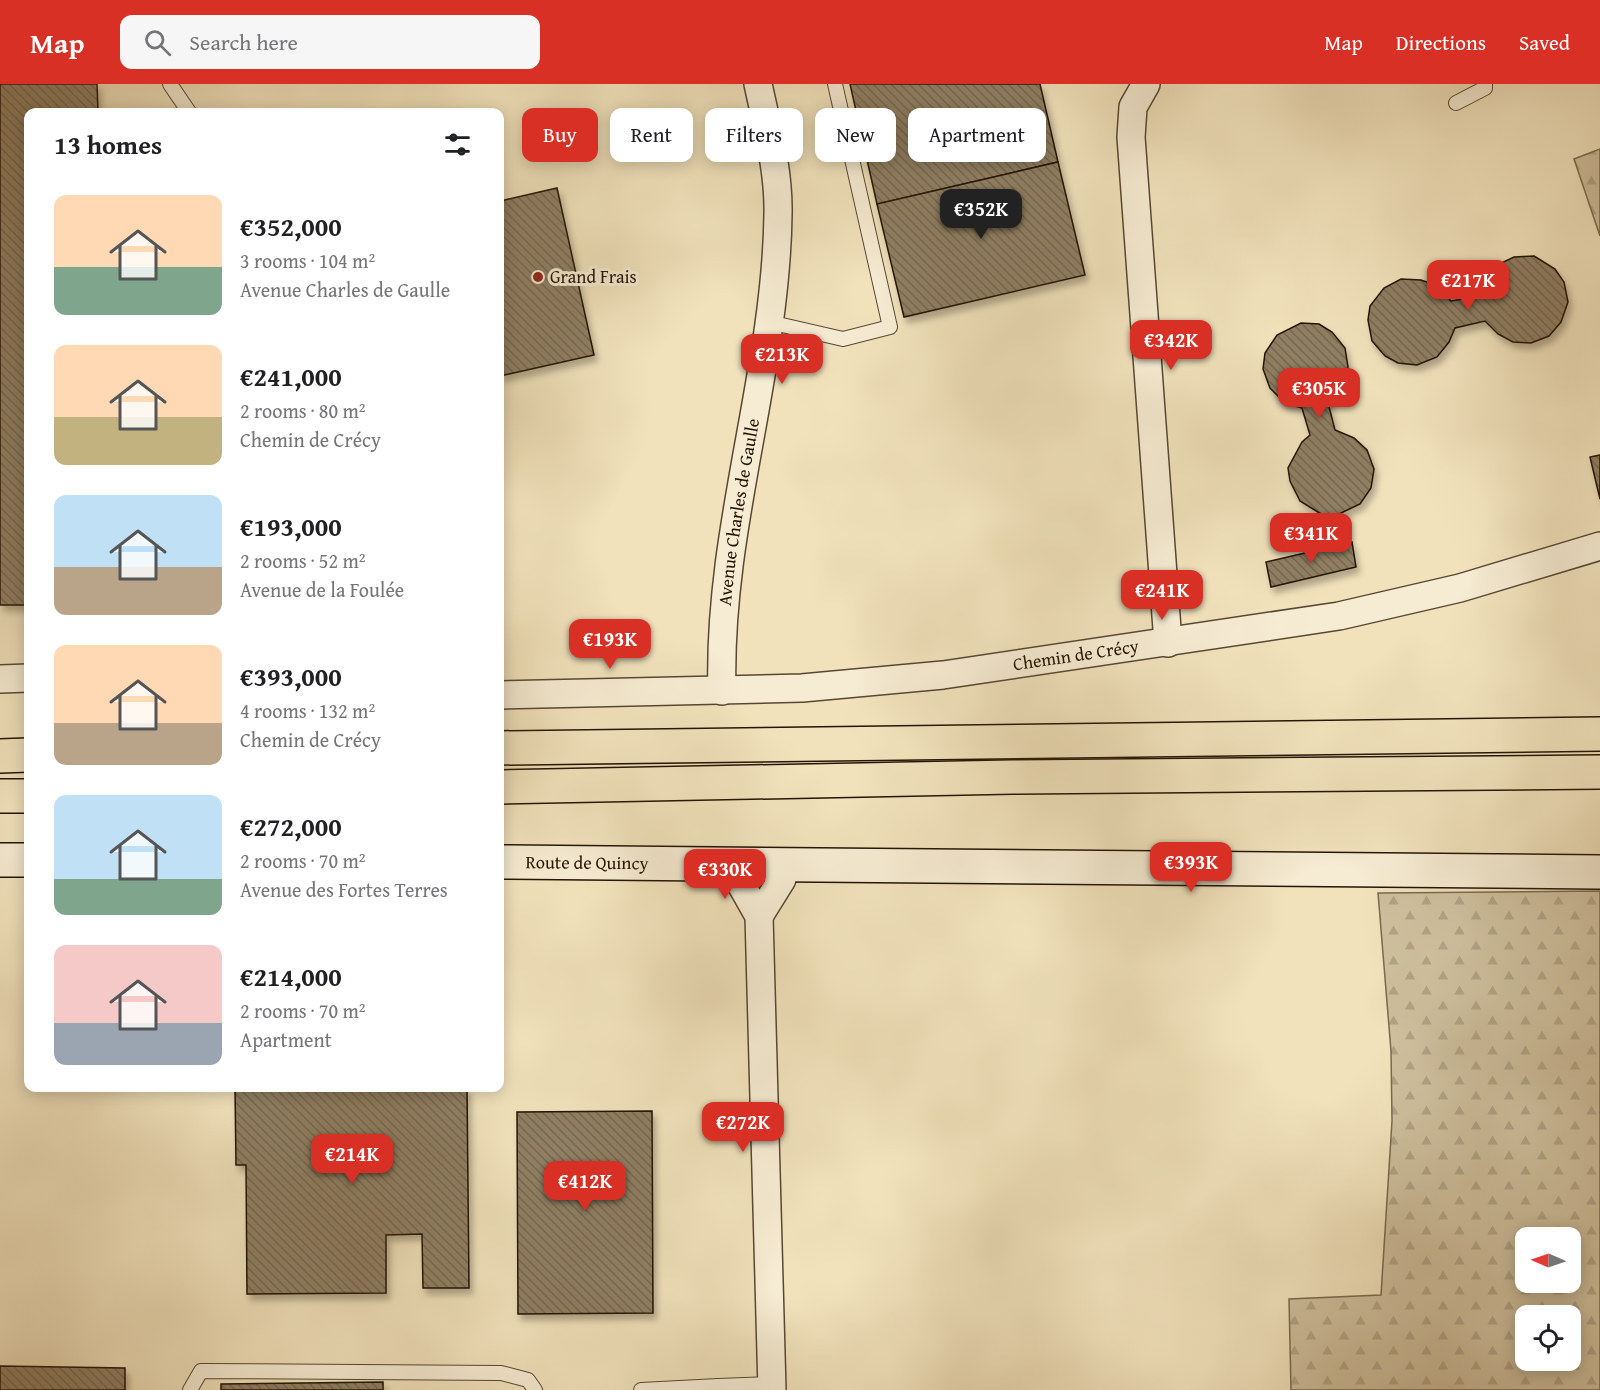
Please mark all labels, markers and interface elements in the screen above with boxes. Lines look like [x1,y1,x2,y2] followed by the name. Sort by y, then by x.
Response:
[120,15,540,69] search box
[30,22,84,63] text: Map
[141,26,174,59] icon: search
[189,26,298,58] text: Search here
[1324,27,1363,58] text: Map
[1396,27,1486,58] text: Directions
[1519,27,1570,58] text: Saved
[522,108,598,162] chip: Buy
[610,108,693,162] chip: Rent
[705,108,803,162] chip: Filters
[815,108,896,162] chip: New
[908,108,1046,162] chip: Apartment
[54,125,162,164] text: 13 homes
[441,128,474,161] icon: filters
[939,189,1023,240] pin: €352K
[954,194,1008,223] text: €352K
[240,207,342,246] text: €352,000
[102,219,174,291] icon: home
[240,246,375,275] text: 3 rooms · 104 m²
[1426,260,1510,311] pin: €217K
[550,263,637,290] place label: Grand Frais
[1441,265,1495,294] text: €217K
[531,270,545,284] marker: Grand Frais
[240,275,450,304] text: Avenue Charles de Gaulle
[1129,320,1213,371] pin: €342K
[1144,325,1198,354] text: €342K
[740,334,824,385] pin: €213K
[755,339,809,368] text: €213K
[240,357,342,396] text: €241,000
[1277,368,1361,419] pin: €305K
[102,369,174,441] icon: home
[1292,373,1346,402] text: €305K
[240,396,366,425] text: 2 rooms · 80 m²
[711,416,766,607] street label: Avenue Charles de Gaulle
[240,425,381,454] text: Chemin de Crécy
[240,507,342,546] text: €193,000
[1269,513,1353,564] pin: €341K
[1284,518,1338,547] text: €341K
[102,519,174,591] icon: home
[240,546,366,575] text: 2 rooms · 52 m²
[1120,570,1204,621] pin: €241K
[240,575,404,604] text: Avenue de la Foulée
[1135,575,1189,604] text: €241K
[568,619,652,670] pin: €193K
[583,624,637,653] text: €193K
[1011,632,1141,677] street label: Chemin de Crécy
[240,657,342,696] text: €393,000
[102,669,174,741] icon: home
[240,696,375,725] text: 4 rooms · 132 m²
[240,725,381,754] text: Chemin de Crécy
[240,807,342,846] text: €272,000
[102,819,174,891] icon: home
[1149,842,1233,893] pin: €393K
[240,846,366,875] text: 2 rooms · 70 m²
[1164,847,1218,876] text: €393K
[525,848,649,876] street label: Route de Quincy
[683,849,767,900] pin: €330K
[698,854,752,883] text: €330K
[240,875,448,904] text: Avenue des Fortes Terres
[240,957,342,996] text: €214,000
[102,969,174,1041] icon: home
[240,996,366,1025] text: 2 rooms · 70 m²
[240,1025,332,1054] text: Apartment
[701,1102,785,1153] pin: €272K
[716,1107,770,1136] text: €272K
[310,1134,394,1185] pin: €214K
[325,1139,379,1168] text: €214K
[543,1161,627,1212] pin: €412K
[558,1166,612,1195] text: €412K
[1515,1227,1581,1293] north arrow
[1515,1227,1581,1371] map controls
[1515,1305,1581,1371] button: locate

